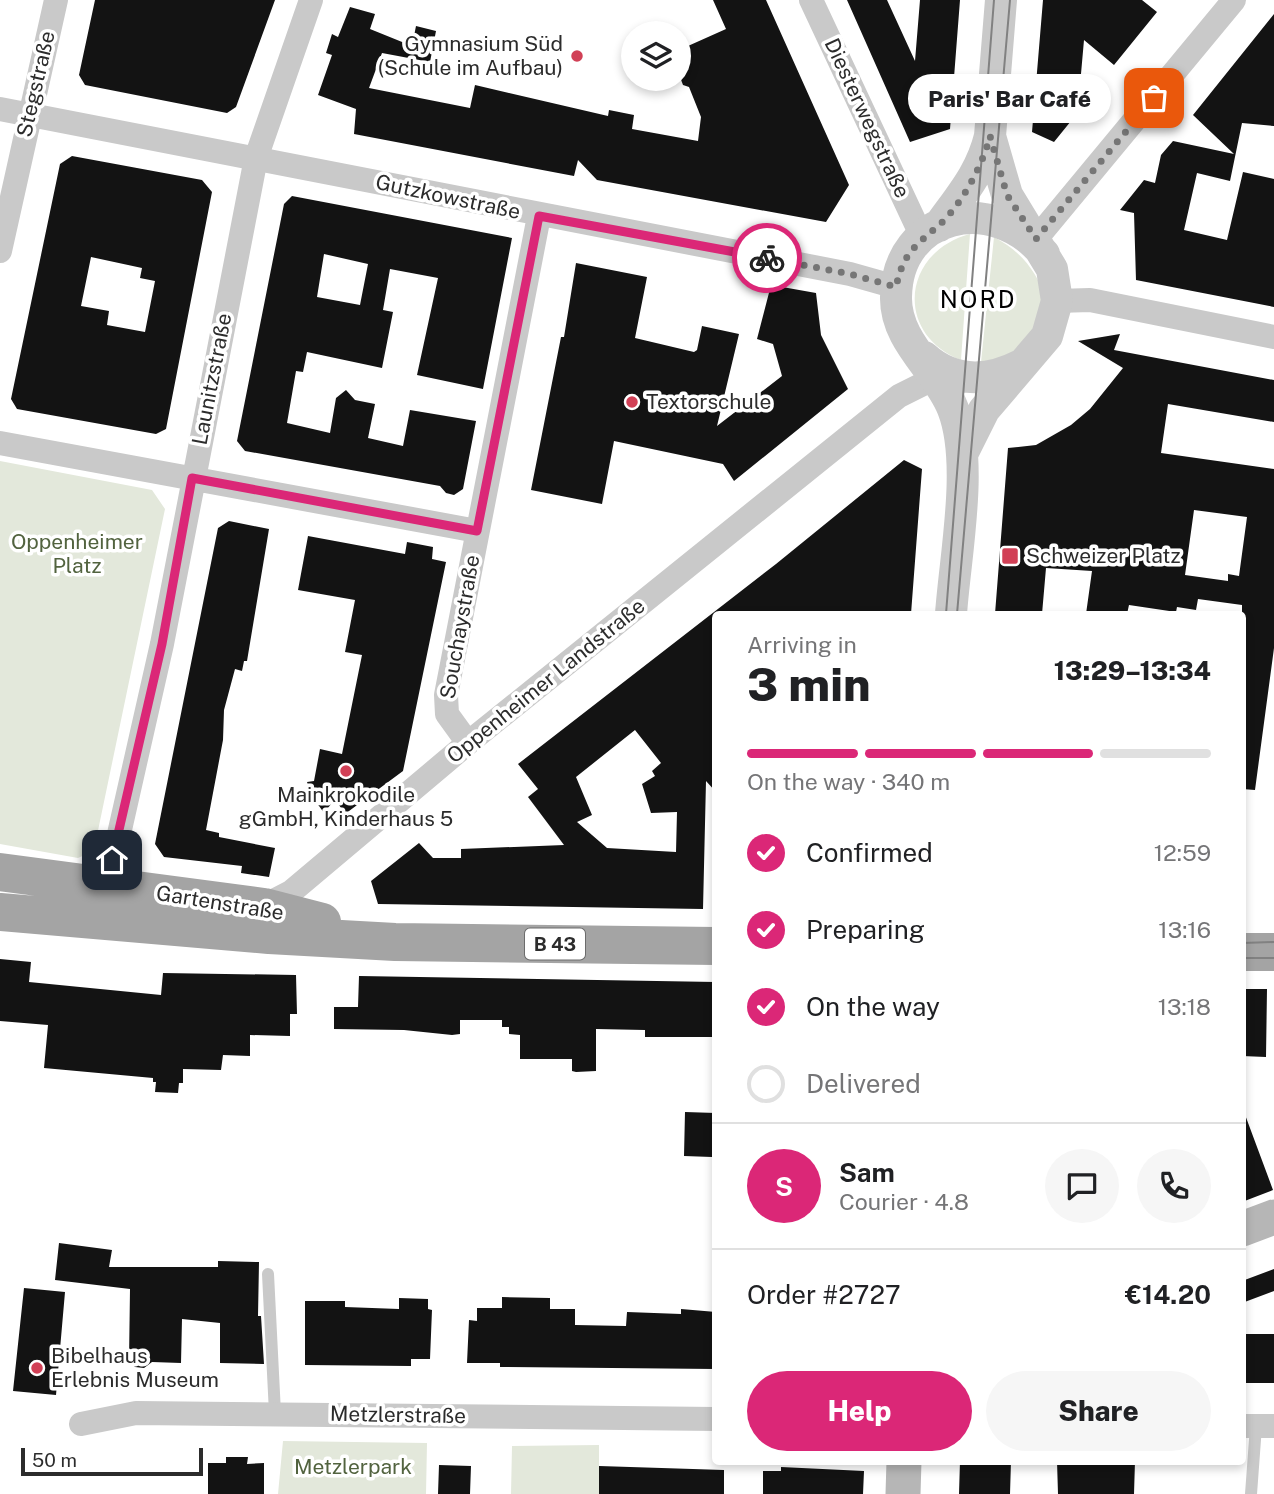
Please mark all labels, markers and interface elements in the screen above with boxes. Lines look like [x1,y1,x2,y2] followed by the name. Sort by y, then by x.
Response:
[621,21,691,91] map controls
[621,21,691,91] button: layers
[11,28,60,139] street label: Stegstraße
[378,31,563,80] place label: Gymnasium Süd (Schule im Aufbau)
[820,34,915,202] street label: Diesterwegstraße
[569,48,585,64] marker: Gymnasium Süd (Schule im Aufbau)
[1124,68,1184,128] pin
[909,74,1112,122] callout: Paris' Bar Café
[1135,79,1173,117] icon: bag
[928,85,1091,112] text: Paris' Bar Café
[373,169,523,224] street label: Gutzkowstraße
[732,223,802,293] courier
[748,239,786,277] icon: bike
[940,285,1016,313] district label: NORD
[186,311,237,447] street label: Launitzstraße
[646,389,772,414] place label: Textorschule
[624,394,640,410] marker: Textorschule
[11,529,143,578] park label: Oppenheimer Platz
[1026,543,1181,568] place label: Schweizer Platz
[1000,546,1020,566] marker: Schweizer Platz
[435,553,484,701] street label: Souchaystraße
[442,593,650,768] street label: Oppenheimer Landstraße
[747,631,857,658] text: Arriving in
[1054,655,1211,686] text: 13:29–13:34
[747,657,871,711] text: 3 min
[338,763,354,779] marker: Mainkrokodile gGmbH, Kinderhaus 5
[747,768,950,795] text: On the way · 340 m
[239,782,453,831] place label: Mainkrokodile gGmbH, Kinderhaus 5
[82,830,142,890] pin
[747,834,785,872] icon: check
[806,837,933,868] text: Confirmed
[1154,839,1211,866] text: 12:59
[93,841,131,879] icon: home
[154,880,286,925] street label: Gartenstraße
[747,911,785,949] icon: check
[806,914,925,945] text: Preparing
[1158,916,1211,943] text: 13:16
[525,928,585,960] road number: B 43
[747,988,785,1026] icon: check
[806,991,940,1022] text: On the way
[1158,993,1211,1020] text: 13:18
[806,1068,921,1099] text: Delivered
[1045,1149,1119,1223] button: chat
[1137,1149,1211,1223] button: phone
[839,1157,895,1188] text: Sam
[775,1171,793,1202] text: S
[839,1188,969,1215] text: Courier · 4.8
[747,1279,901,1310] text: Order #2727
[1125,1279,1211,1310] text: €14.20
[51,1343,219,1392] place label: Bibelhaus Erlebnis Museum
[29,1360,45,1376] marker: Bibelhaus Erlebnis Museum
[747,1371,972,1451] button: Help
[986,1371,1211,1451] button: Share
[330,1401,466,1428] street label: Metzlerstraße
[21,1445,203,1477] scale bar
[32,1449,77,1471] text: 50 m
[294,1454,412,1479] park label: Metzlerpark

